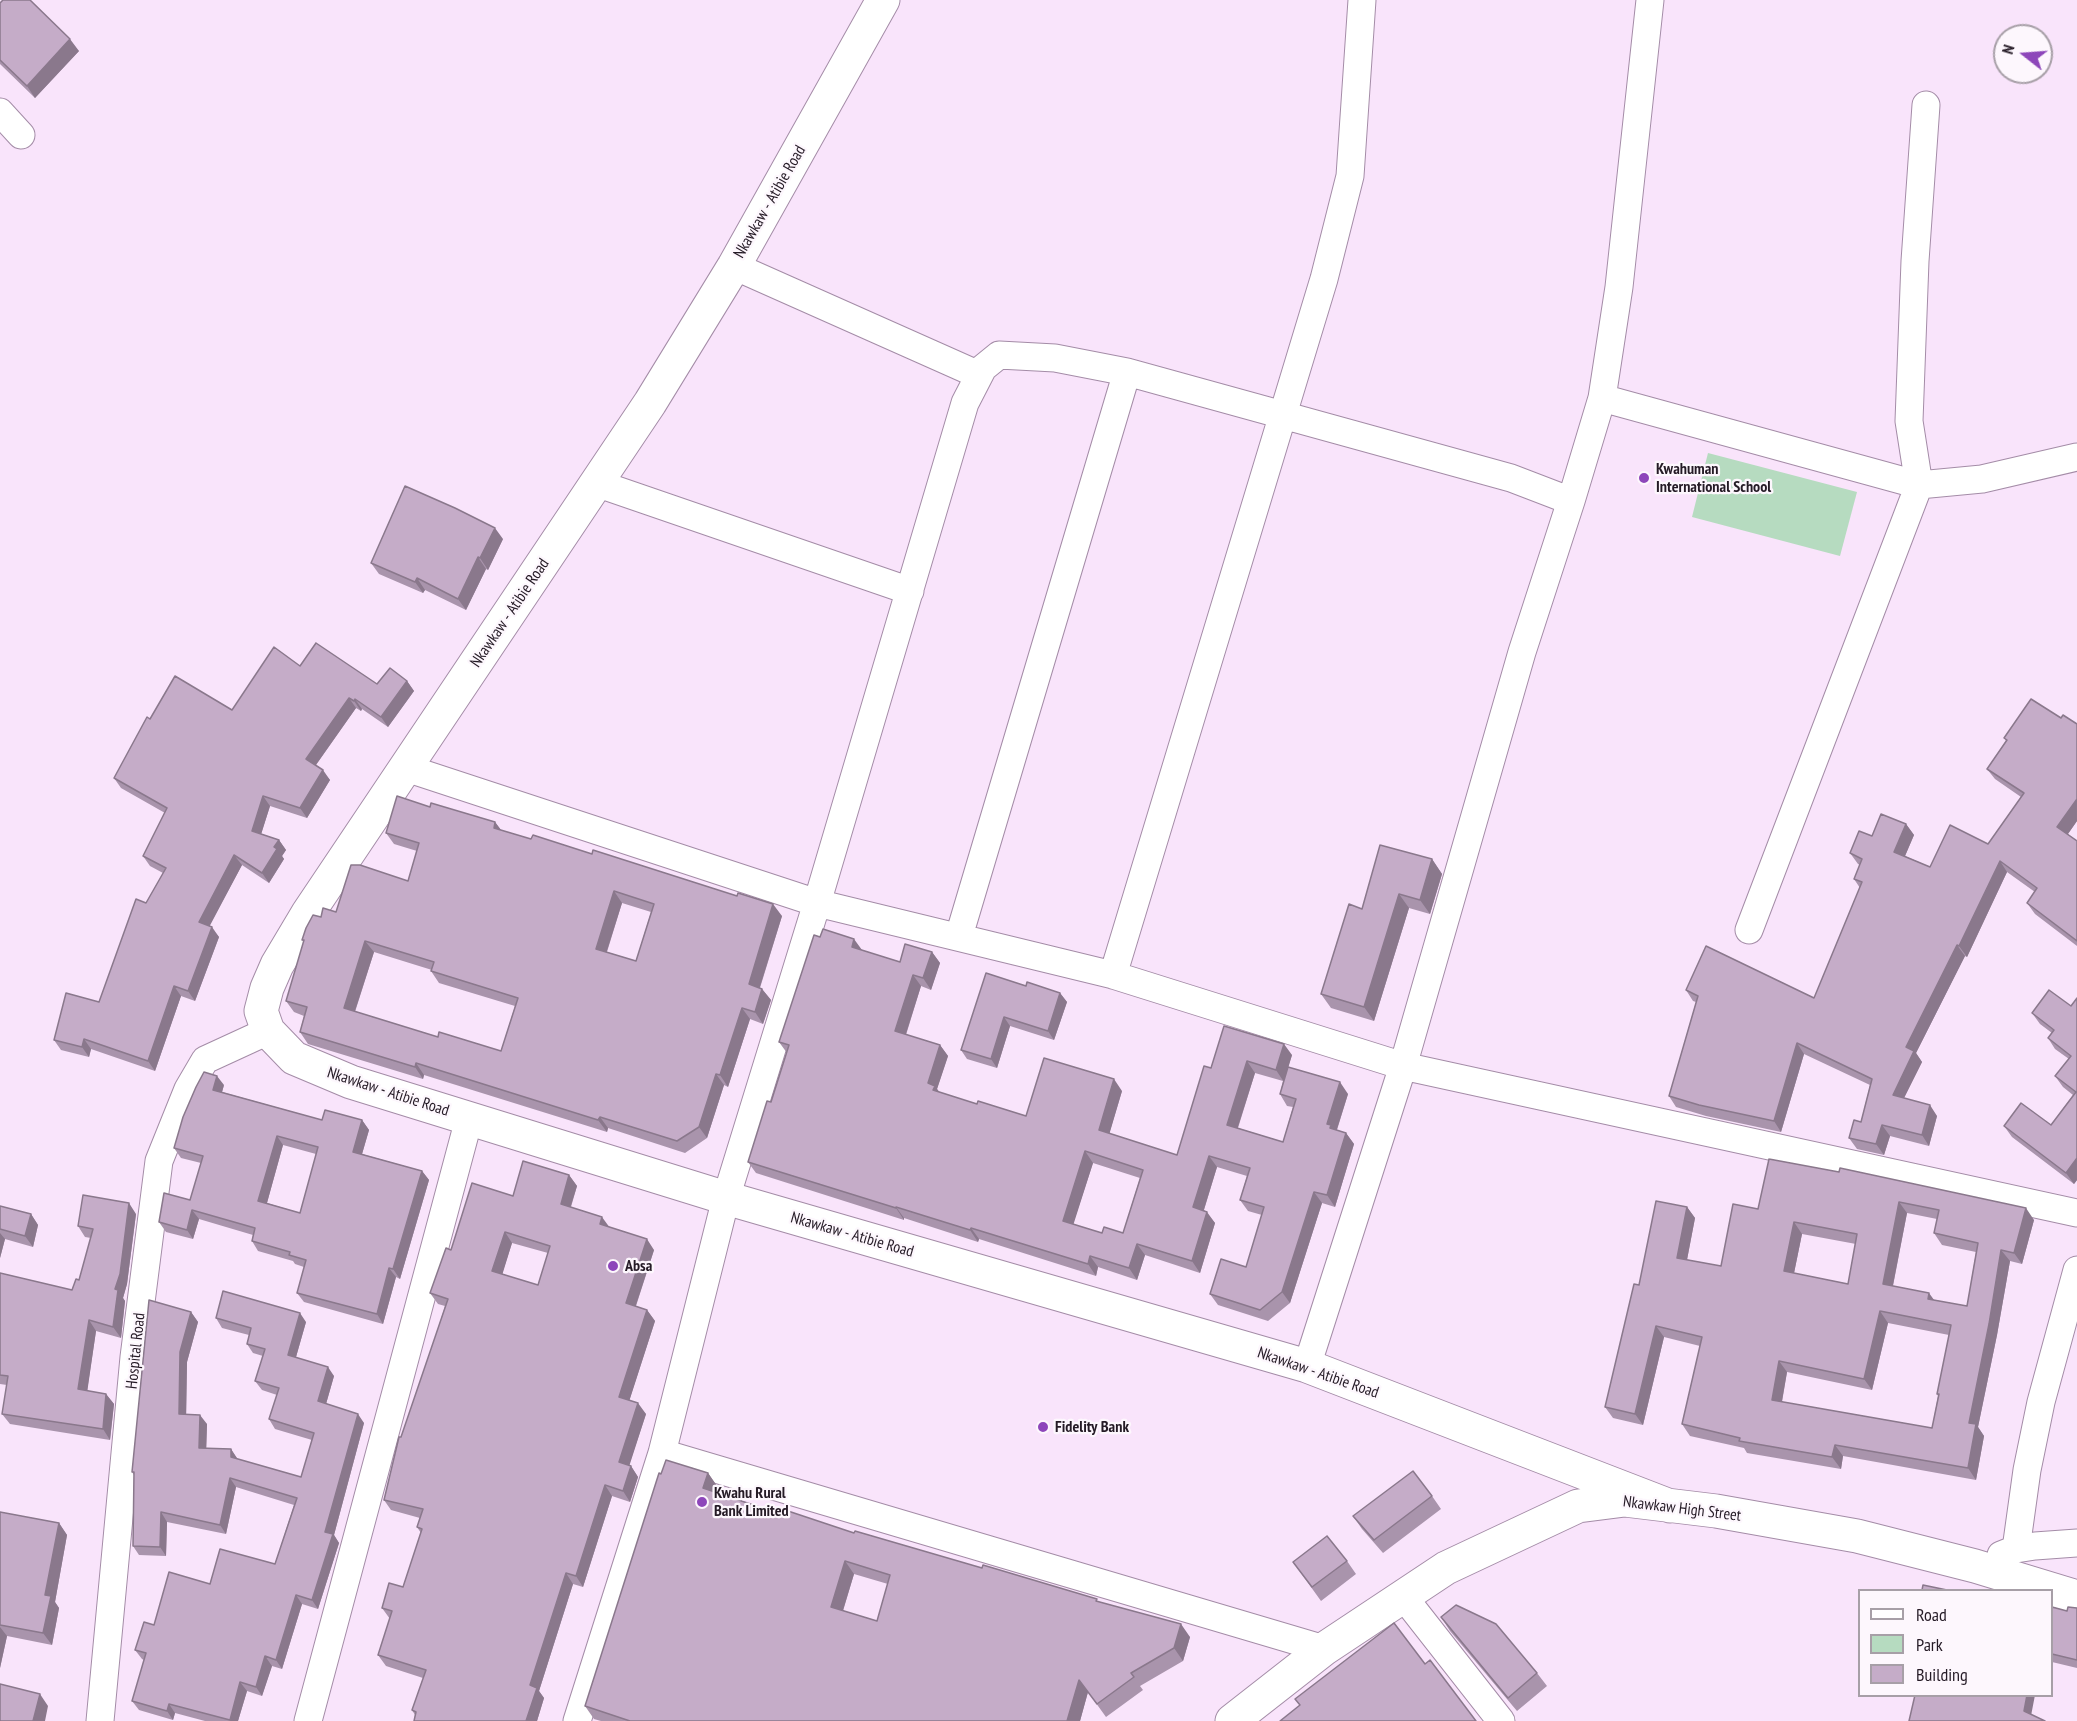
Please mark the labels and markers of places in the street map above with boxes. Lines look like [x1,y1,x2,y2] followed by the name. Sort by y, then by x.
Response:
[1656,459,1771,497] place label: Kwahuman International School
[1637,471,1651,485] marker: Kwahuman International School
[625,1256,652,1276] place label: Absa
[606,1259,620,1273] marker: Absa
[1055,1417,1129,1437] place label: Fidelity Bank
[1036,1420,1050,1434] marker: Fidelity Bank
[714,1483,789,1521] place label: Kwahu Rural Bank Limited
[695,1495,709,1509] marker: Kwahu Rural Bank Limited

